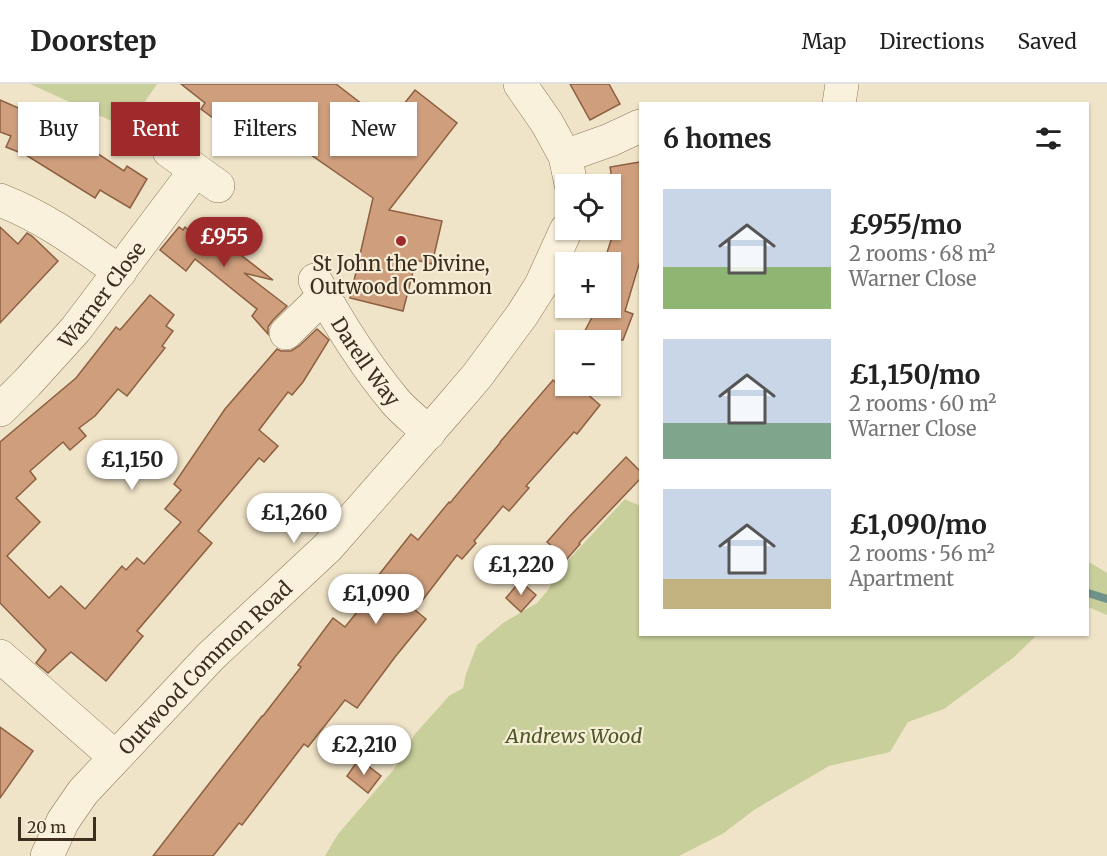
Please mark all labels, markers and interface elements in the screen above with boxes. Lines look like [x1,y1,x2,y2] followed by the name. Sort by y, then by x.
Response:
[30,23,157,59] text: Doorstep
[802,28,846,55] text: Map
[879,28,984,55] text: Directions
[1017,28,1077,55] text: Saved
[18,102,99,156] chip: Buy
[111,102,200,156] chip: Rent
[212,102,318,156] chip: Filters
[330,102,417,156] chip: New
[663,122,772,155] text: 6 homes
[1032,122,1065,155] icon: filters
[555,174,621,396] map controls
[555,174,621,240] button: locate
[849,208,962,241] text: £955/mo
[711,213,783,285] icon: home
[188,217,260,268] pin: £955
[200,224,248,249] text: £955
[394,234,408,248] marker: St John the Divine, Outwood Common
[52,236,150,354] street label: Warner Close
[849,241,996,266] text: 2 rooms · 68 m²
[310,251,492,299] place label: St John the Divine, Outwood Common
[555,252,621,318] button: +
[849,266,977,291] text: Warner Close
[326,312,406,411] street label: Darell Way
[555,330,621,396] button: −
[849,358,980,391] text: £1,150/mo
[711,363,783,435] icon: home
[849,391,996,416] text: 2 rooms · 60 m²
[849,416,977,441] text: Warner Close
[83,440,181,491] pin: £1,150
[101,447,163,472] text: £1,150
[245,493,343,544] pin: £1,260
[260,500,328,525] text: £1,260
[849,508,987,541] text: £1,090/mo
[711,513,783,585] icon: home
[849,541,995,566] text: 2 rooms · 56 m²
[472,545,570,596] pin: £1,220
[488,552,554,577] text: £1,220
[849,566,954,591] text: Apartment
[327,574,425,625] pin: £1,090
[113,575,297,759] street label: Outwood Common Road
[342,581,410,606] text: £1,090
[504,723,642,748] park label: Andrews Wood
[315,725,413,776] pin: £2,210
[331,732,397,757] text: £2,210
[18,814,96,842] scale bar
[27,817,66,837] text: 20 m

